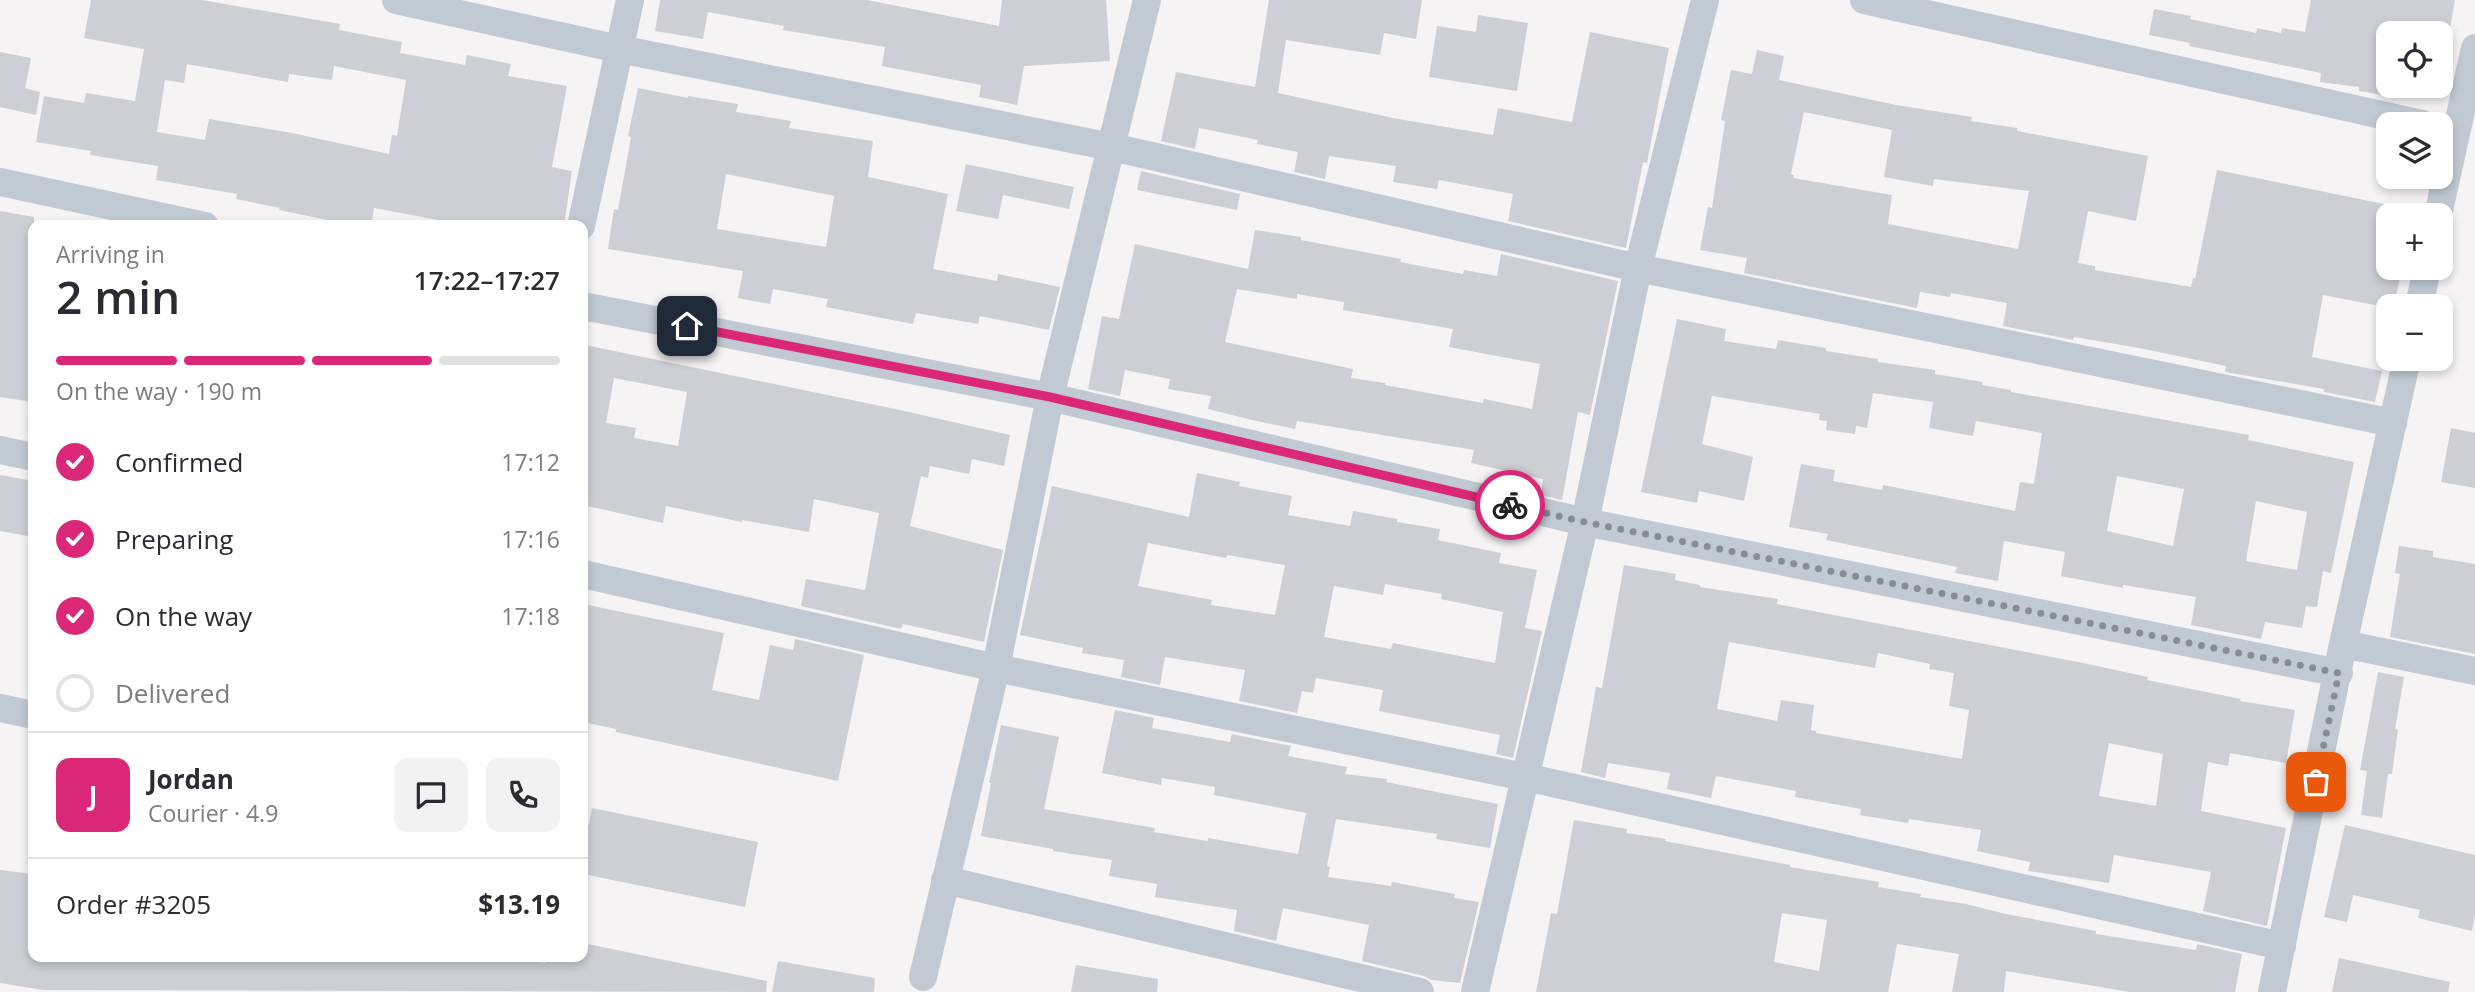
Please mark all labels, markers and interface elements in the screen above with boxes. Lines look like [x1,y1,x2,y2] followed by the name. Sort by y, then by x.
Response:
[2376,21,2453,371] map controls
[2376,21,2453,98] button: locate
[2376,112,2453,189] button: layers
[2376,203,2453,280] button: +
[56,238,165,270] text: Arriving in
[414,262,560,298] text: 17:22–17:27
[56,265,180,327] text: 2 min
[2376,294,2453,371] button: −
[657,296,717,356] pin
[668,307,706,345] icon: home
[56,375,262,407] text: On the way · 190 m
[56,443,94,481] icon: check
[115,444,243,480] text: Confirmed
[501,446,560,478] text: 17:12
[1475,470,1545,540] courier
[1491,486,1529,524] icon: bike
[56,520,94,558] icon: check
[115,521,233,557] text: Preparing
[501,523,560,555] text: 17:16
[56,597,94,635] icon: check
[115,598,252,634] text: On the way
[501,600,560,632] text: 17:18
[115,675,230,711] text: Delivered
[2286,752,2346,812] pin
[394,758,468,832] button: chat
[486,758,560,832] button: phone
[148,761,234,797] text: Jordan
[2297,763,2335,801] icon: bag
[89,777,97,813] text: J
[148,797,278,829] text: Courier · 4.9
[56,886,211,922] text: Order #3205
[478,886,560,922] text: $13.19

